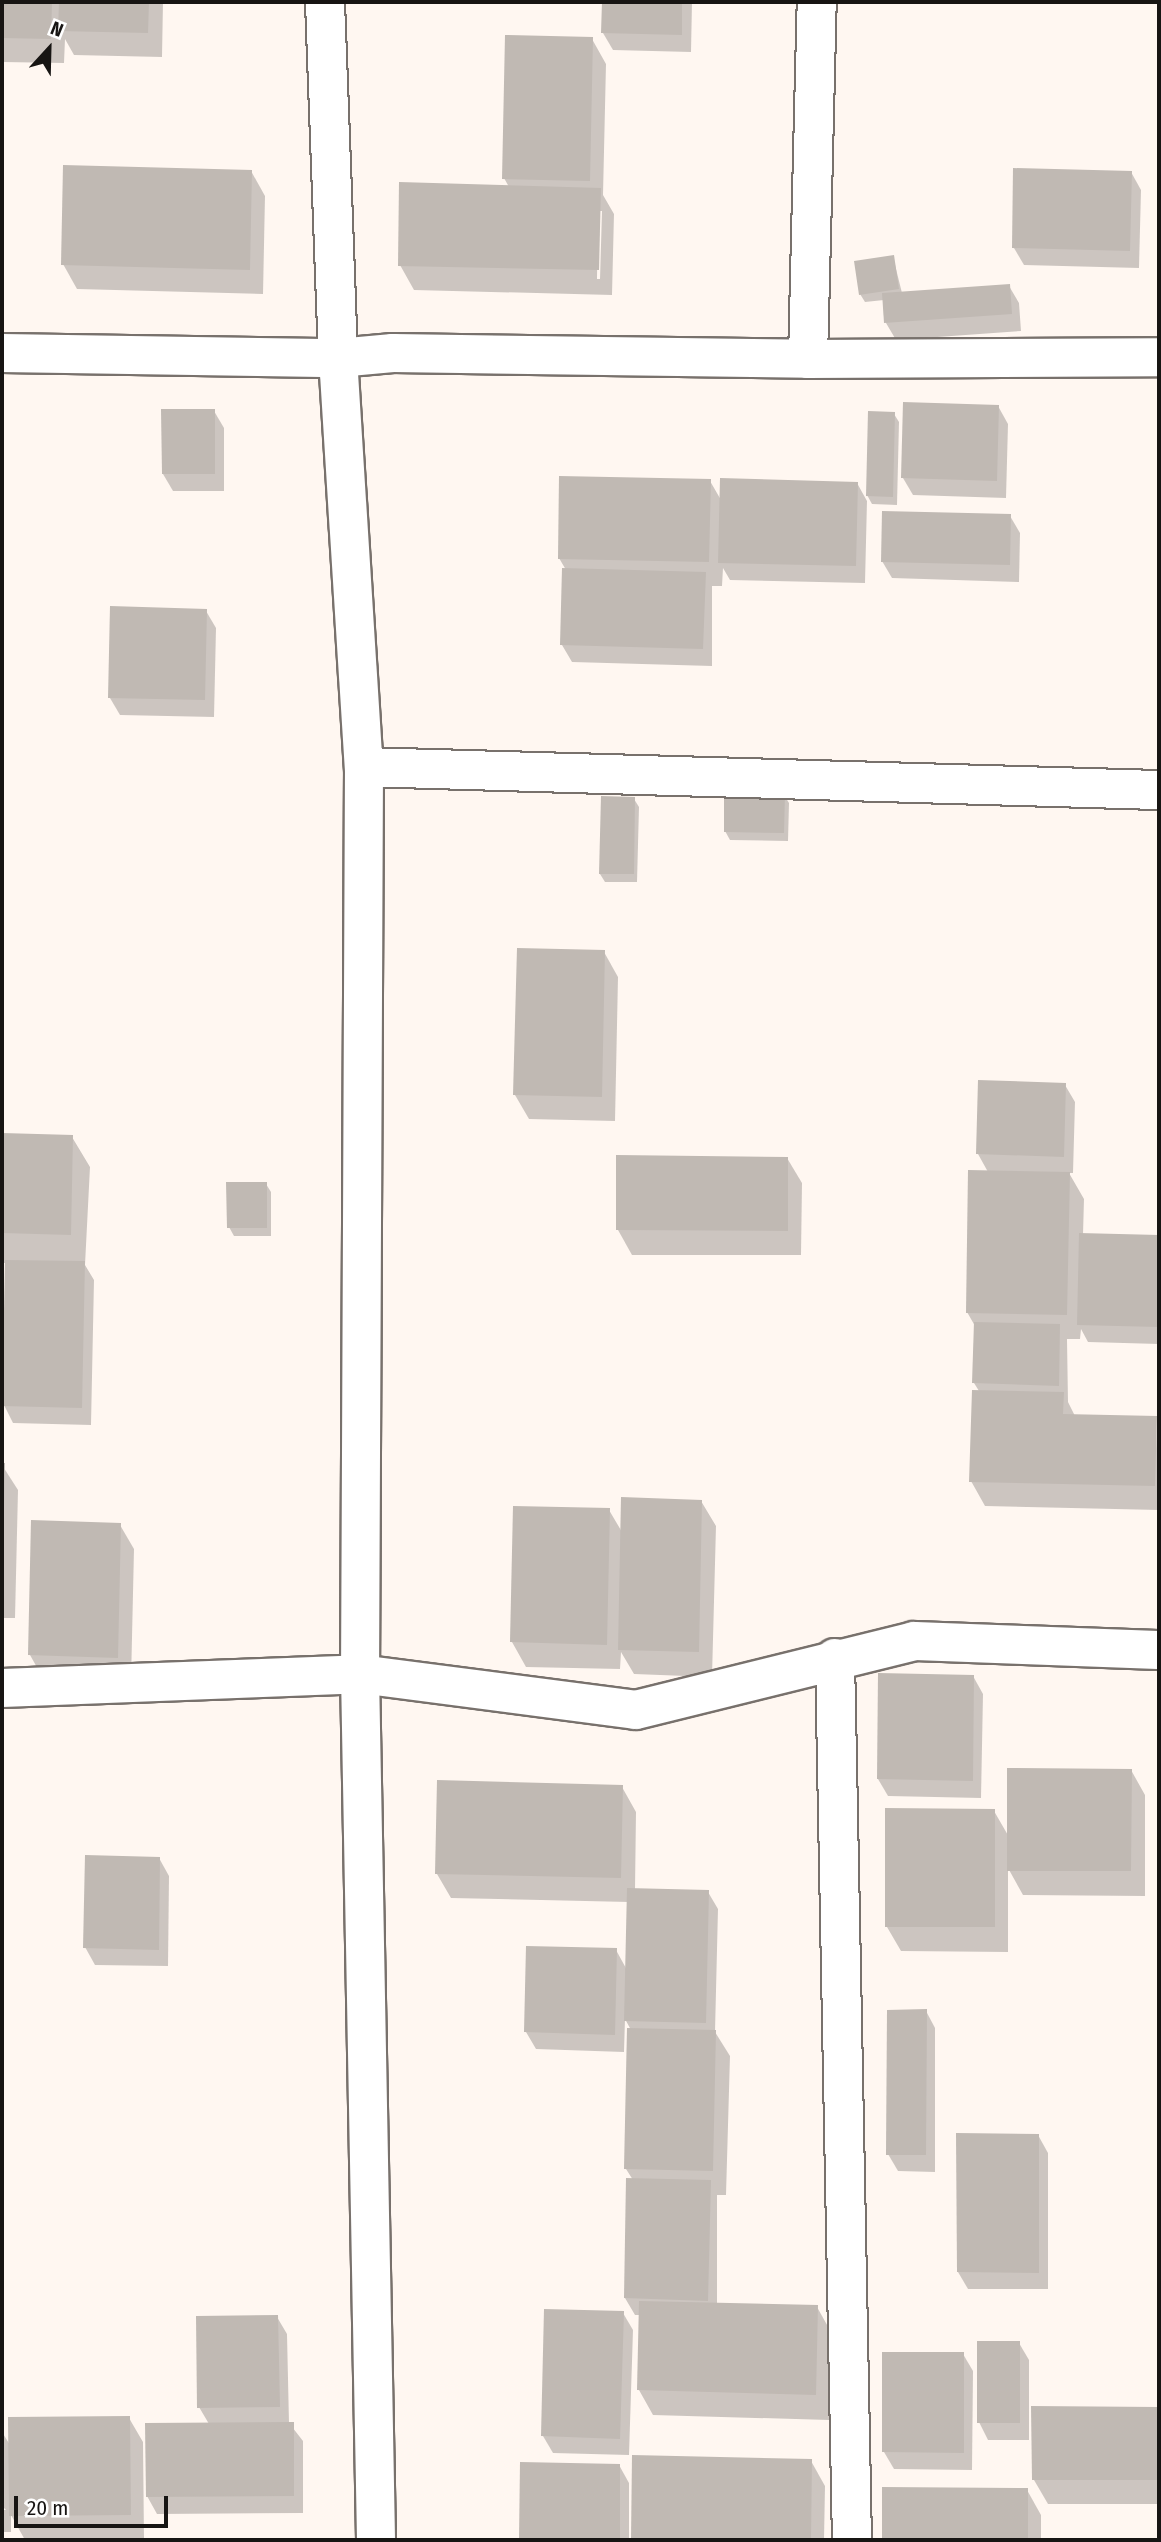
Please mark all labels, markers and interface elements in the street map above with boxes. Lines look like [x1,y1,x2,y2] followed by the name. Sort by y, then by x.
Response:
[14,14,84,84] north arrow
[47,16,67,42] text: N
[18,2482,172,2526] scale bar
[27,2495,68,2521] text: 20 m

